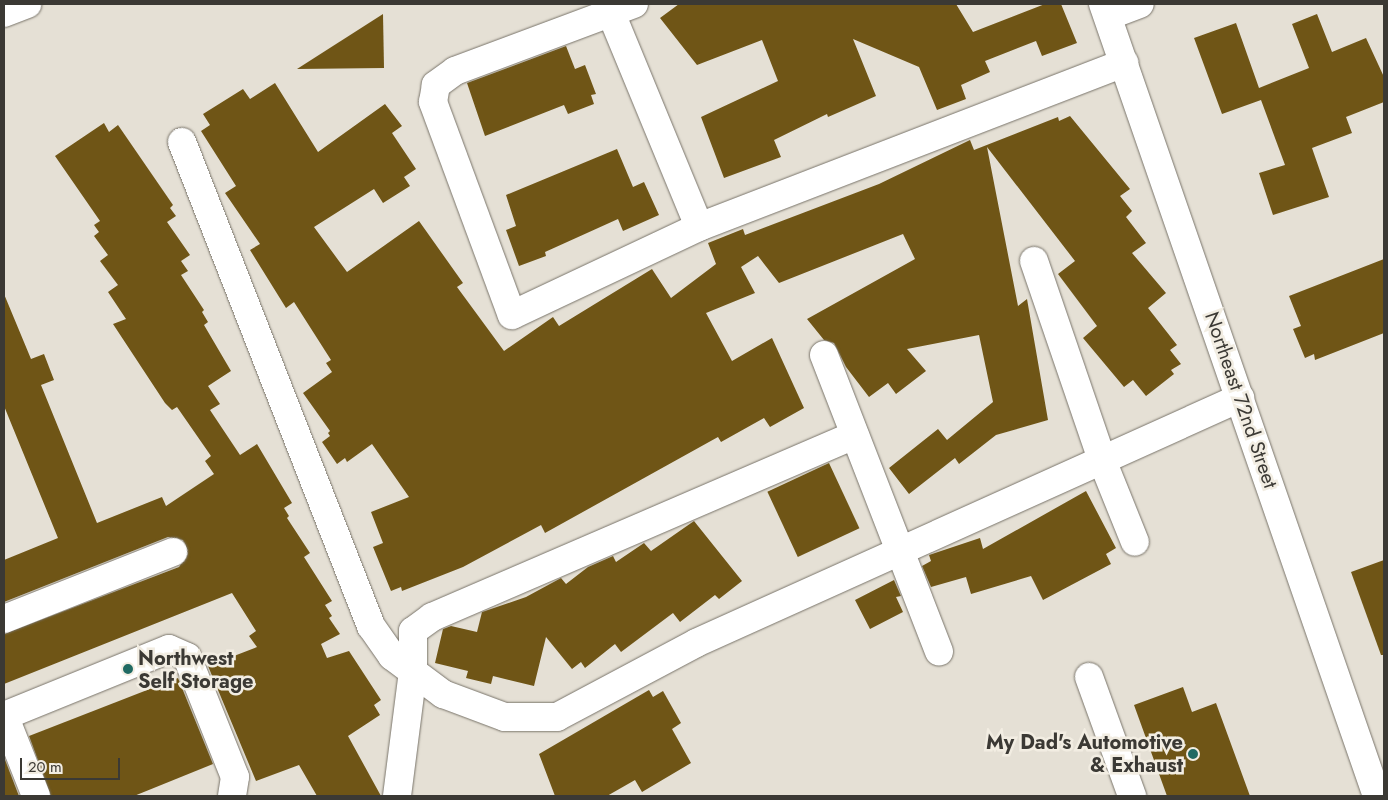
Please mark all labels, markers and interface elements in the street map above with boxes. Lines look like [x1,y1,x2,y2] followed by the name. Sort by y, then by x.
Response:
[1200,309,1282,491] street label: Northeast 72nd Street
[138,646,254,693] place label: Northwest Self Storage
[122,663,134,675] marker: Northwest Self Storage
[986,730,1183,777] place label: My Dad's Automotive & Exhaust
[22,748,122,780] scale bar
[1187,748,1199,760] marker: My Dad's Automotive & Exhaust
[28,756,62,778] text: 20 m

